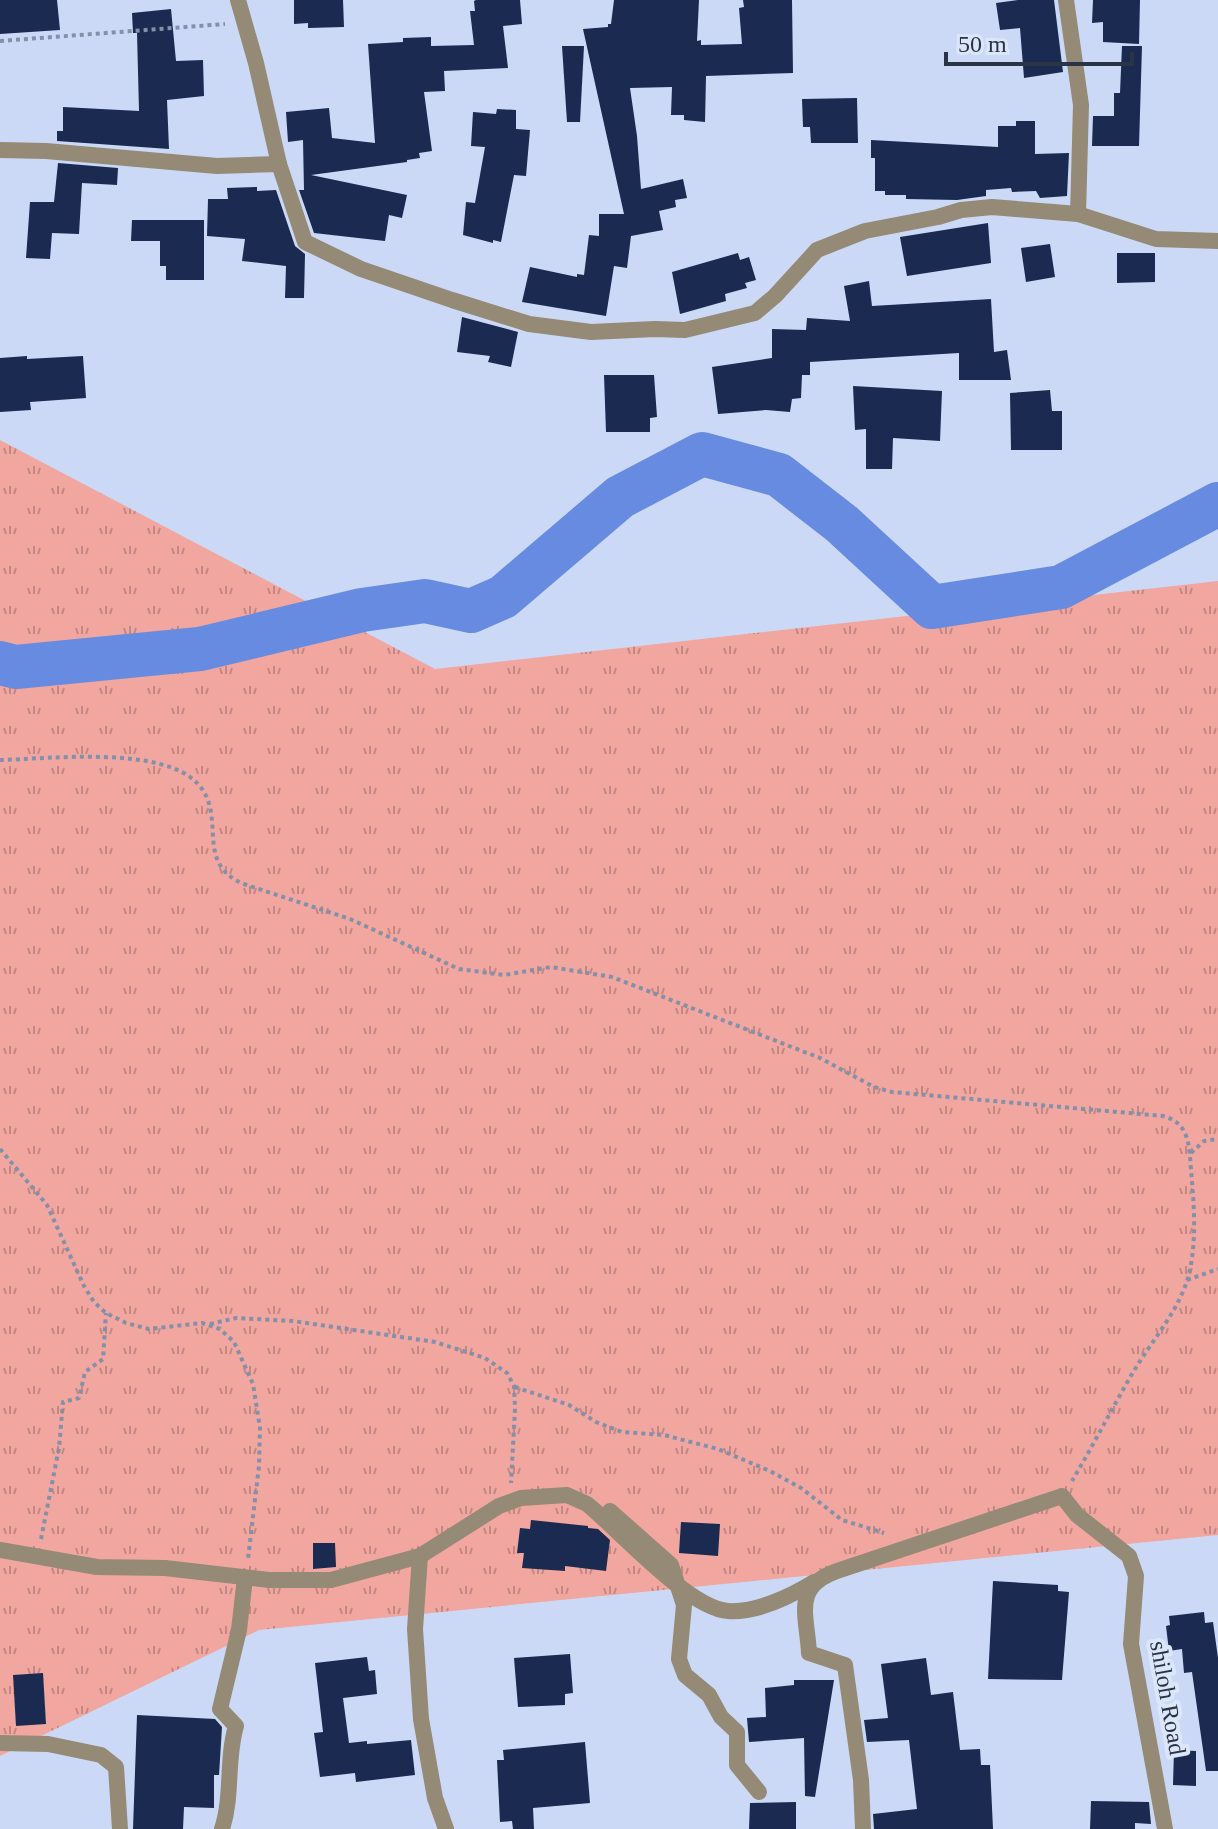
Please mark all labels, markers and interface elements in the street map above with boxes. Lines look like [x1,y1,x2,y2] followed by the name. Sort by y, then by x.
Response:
[946,16,1132,66] scale bar
[958,31,1007,57] text: 50 m
[1145,1639,1191,1757] street label: shiloh Road

